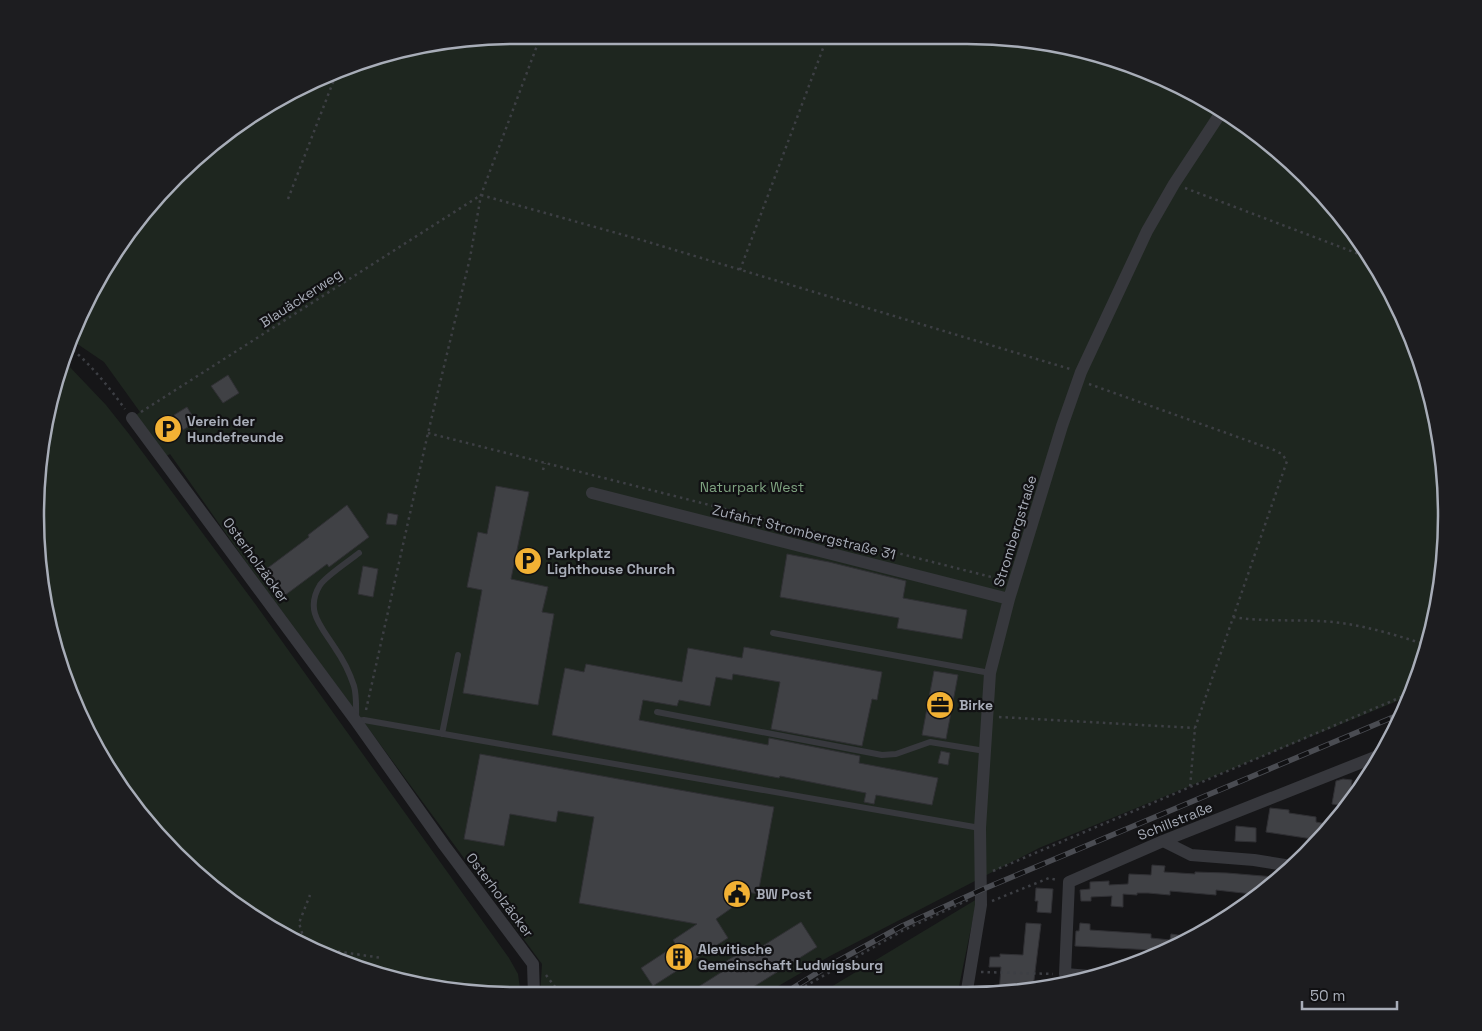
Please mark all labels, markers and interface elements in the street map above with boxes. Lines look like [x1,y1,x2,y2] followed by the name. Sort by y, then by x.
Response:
[256,265,346,331] street label: Blauäckerweg
[187,412,284,446] place label: Verein der Hundefreunde
[153,414,183,444] parking icon: Verein der Hundefreunde
[989,473,1041,589] street label: Strombergstraße
[700,478,804,496] park label: Naturpark West
[711,501,897,563] street label: Zufahrt Strombergstraße 31
[219,514,293,606] street label: Osterholzäcker
[547,544,675,578] place label: Parkplatz Lighthouse Church
[513,546,543,576] parking icon: Parkplatz Lighthouse Church
[925,690,955,720] office icon: Birke
[959,696,993,714] place label: Birke
[1135,798,1215,844] street label: Schillstraße
[462,849,538,941] street label: Osterholzäcker
[722,879,752,909] public building icon: BW Post
[756,885,812,903] place label: BW Post
[698,940,883,974] place label: Alevitische Gemeinschaft Ludwigsburg
[664,942,694,972] building icon: Alevitische Gemeinschaft Ludwigsburg
[1302,978,1397,1010] scale bar
[1310,986,1345,1005] text: 50 m

